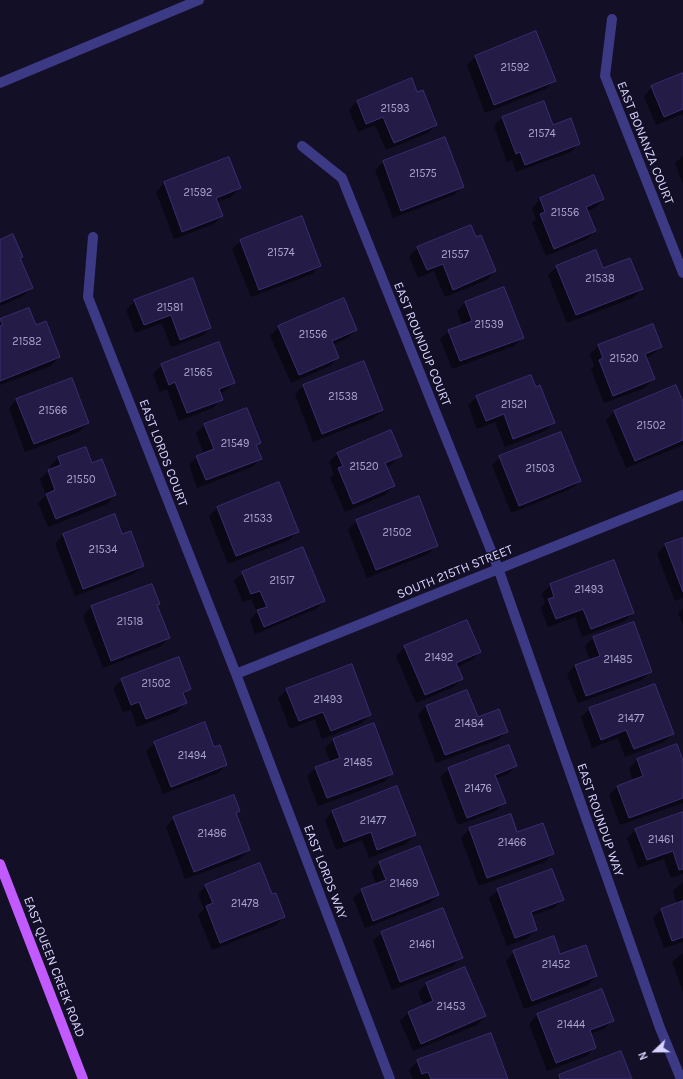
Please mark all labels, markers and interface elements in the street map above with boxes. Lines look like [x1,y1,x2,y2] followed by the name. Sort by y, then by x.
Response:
[501,61,529,75] house number: 21592
[613,79,677,207] street label: EAST BONANZA COURT
[380,102,410,116] house number: 21593
[528,127,556,141] house number: 21574
[409,167,437,181] house number: 21575
[184,186,212,200] house number: 21592
[551,206,579,220] house number: 21556
[267,246,295,260] house number: 21574
[441,248,469,262] house number: 21557
[585,272,615,286] house number: 21538
[390,280,454,408] street label: EAST ROUNDUP COURT
[157,301,183,315] house number: 21581
[474,318,504,332] house number: 21539
[299,328,327,342] house number: 21556
[12,335,42,349] house number: 21582
[609,352,639,366] house number: 21520
[184,366,212,380] house number: 21565
[328,390,358,404] house number: 21538
[135,397,191,509] street label: EAST LORDS COURT
[501,398,527,412] house number: 21521
[39,404,67,418] house number: 21566
[636,419,666,433] house number: 21502
[221,437,249,451] house number: 21549
[349,460,379,474] house number: 21520
[525,462,555,476] house number: 21503
[67,473,95,487] house number: 21550
[243,512,273,526] house number: 21533
[382,526,412,540] house number: 21502
[395,542,515,602] street label: SOUTH 215TH STREET
[89,543,117,557] house number: 21534
[269,574,295,588] house number: 21517
[574,583,604,597] house number: 21493
[117,615,143,629] house number: 21518
[425,651,453,665] house number: 21492
[603,653,633,667] house number: 21485
[141,677,171,691] house number: 21502
[313,693,343,707] house number: 21493
[618,712,644,726] house number: 21477
[454,717,484,731] house number: 21484
[178,749,206,763] house number: 21494
[343,756,373,770] house number: 21485
[573,761,627,879] street label: EAST ROUNDUP WAY
[464,782,492,796] house number: 21476
[360,814,386,828] house number: 21477
[300,823,350,921] street label: EAST LORDS WAY
[197,827,227,841] house number: 21486
[648,833,674,847] house number: 21461
[498,836,526,850] house number: 21466
[390,877,418,891] house number: 21469
[20,894,88,1040] street label: EAST QUEEN CREEK ROAD
[231,897,259,911] house number: 21478
[409,938,435,952] house number: 21461
[542,958,570,972] house number: 21452
[437,1000,465,1014] house number: 21453
[557,1018,585,1032] house number: 21444
[635,1031,675,1071] north arrow
[636,1050,651,1062] text: N

